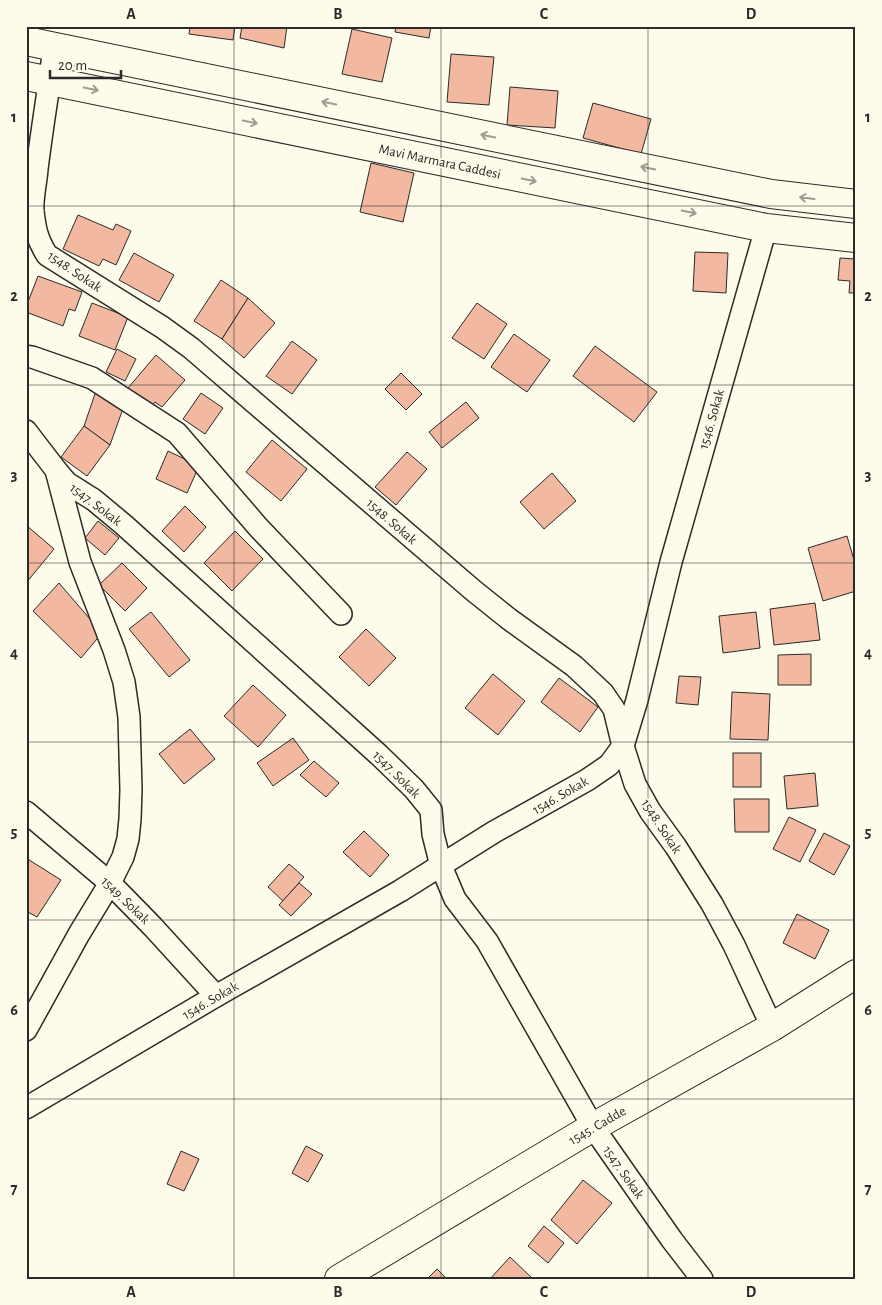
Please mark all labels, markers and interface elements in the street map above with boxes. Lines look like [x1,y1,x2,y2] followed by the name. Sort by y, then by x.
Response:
[126,6,136,22] text: A
[333,6,343,22] text: B
[540,6,549,22] text: C
[746,6,757,22] text: D
[50,48,121,80] scale bar
[58,58,87,73] text: 20 m
[83,85,99,95] one-way arrow
[322,98,338,107] one-way arrow
[11,109,17,125] text: 1
[865,109,871,125] text: 1
[242,118,258,127] one-way arrow
[481,131,497,140] one-way arrow
[377,142,502,182] street label: Mavi Marmara Caddesi
[640,163,656,173] one-way arrow
[521,175,537,185] one-way arrow
[800,193,816,203] one-way arrow
[680,208,696,218] one-way arrow
[45,249,104,295] street label: 1548. Sokak
[10,288,18,304] text: 2
[864,288,872,304] text: 2
[697,387,727,451] street label: 1546. Sokak
[11,467,18,483] text: 3
[865,467,872,483] text: 3
[67,481,124,529] street label: 1547. Sokak
[363,496,420,548] street label: 1548. Sokak
[10,645,18,661] text: 4
[864,645,872,661] text: 4
[370,748,423,802] street label: 1547. Sokak
[530,774,591,817] street label: 1546. Sokak
[638,797,684,857] street label: 1548. Sokak
[11,824,18,840] text: 5
[865,824,872,840] text: 5
[98,874,153,928] street label: 1549. Sokak
[180,979,241,1022] street label: 1546. Sokak
[10,1002,18,1018] text: 6
[864,1002,872,1018] text: 6
[567,1104,628,1148] street label: 1545. Cadde
[600,1144,647,1202] street label: 1547. Sokak
[11,1181,18,1197] text: 7
[865,1181,872,1197] text: 7
[126,1284,136,1300] text: A
[333,1284,343,1300] text: B
[540,1284,549,1300] text: C
[746,1284,757,1300] text: D

